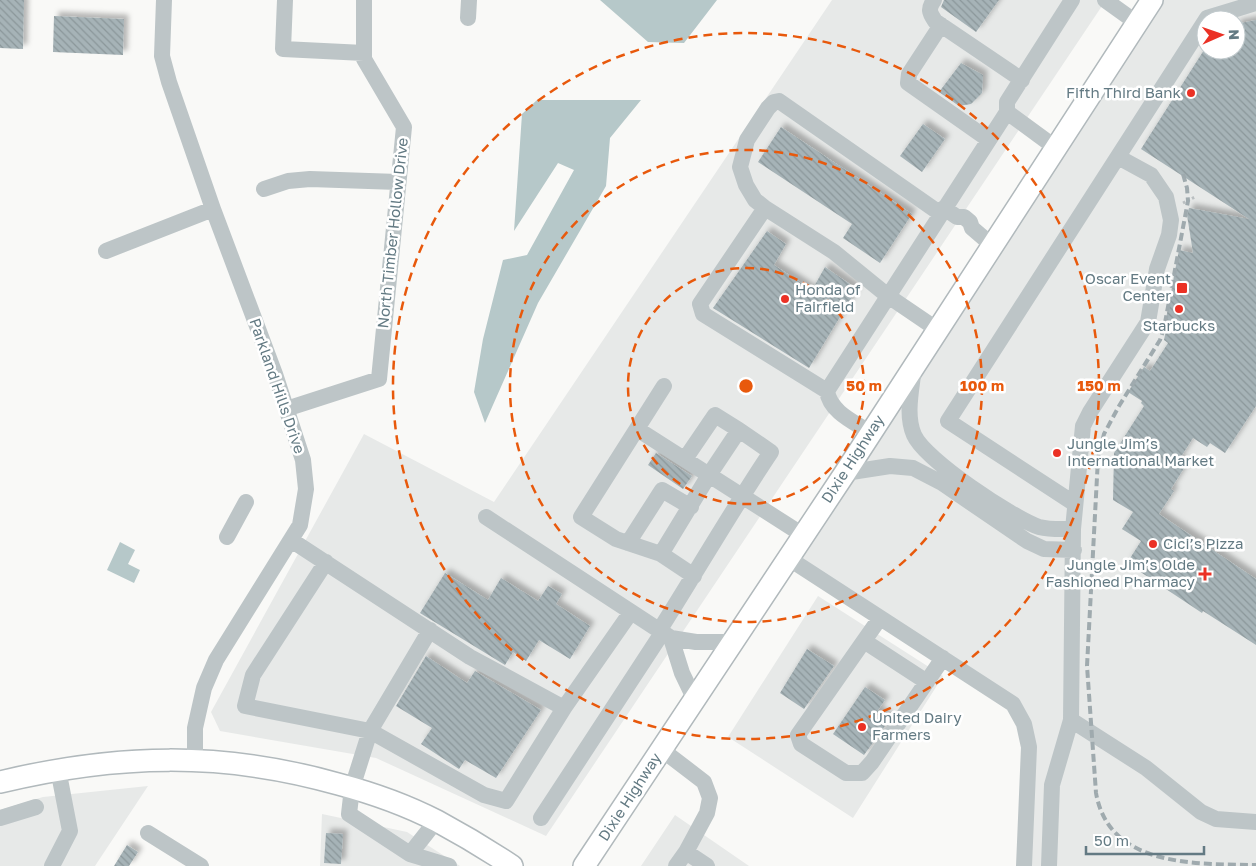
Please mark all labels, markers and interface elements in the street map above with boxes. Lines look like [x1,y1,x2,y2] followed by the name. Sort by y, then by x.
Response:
[1196,10,1246,60] north arrow
[1226,29,1243,40] text: N
[1066,83,1182,101] place label: Fifth Third Bank
[1185,87,1197,99] marker: Fifth Third Bank
[373,136,411,329] street label: North Timber Hollow Drive
[1085,269,1171,304] place label: Oscar Event Center
[795,280,861,315] place label: Honda of Fairfield
[1175,281,1189,295] marker: Oscar Event Center
[779,293,791,305] marker: Honda of Fairfield
[1173,303,1185,315] marker: Starbucks
[246,316,310,456] street label: Parkland Hills Drive
[1143,316,1215,334] place label: Starbucks
[846,376,882,394] text: 50 m
[960,376,1004,394] text: 100 m
[1077,376,1121,394] text: 150 m
[737,377,755,395] centre of rings
[817,411,888,506] street label: Dixie Highway
[1067,434,1214,469] place label: Jungle Jim’s International Market
[1051,447,1063,459] marker: Jungle Jim’s International Market
[1163,534,1243,552] place label: Cici’s Pizza
[1147,538,1159,550] marker: Cici’s Pizza
[1045,555,1196,590] place label: Jungle Jim’s Olde Fashioned Pharmacy
[1199,568,1211,580] marker: Jungle Jim’s Olde Fashioned Pharmacy
[872,708,962,743] place label: United Dairy Farmers
[856,721,868,733] marker: United Dairy Farmers
[594,749,665,844] street label: Dixie Highway
[1086,824,1204,856] scale bar
[1094,831,1129,849] text: 50 m

